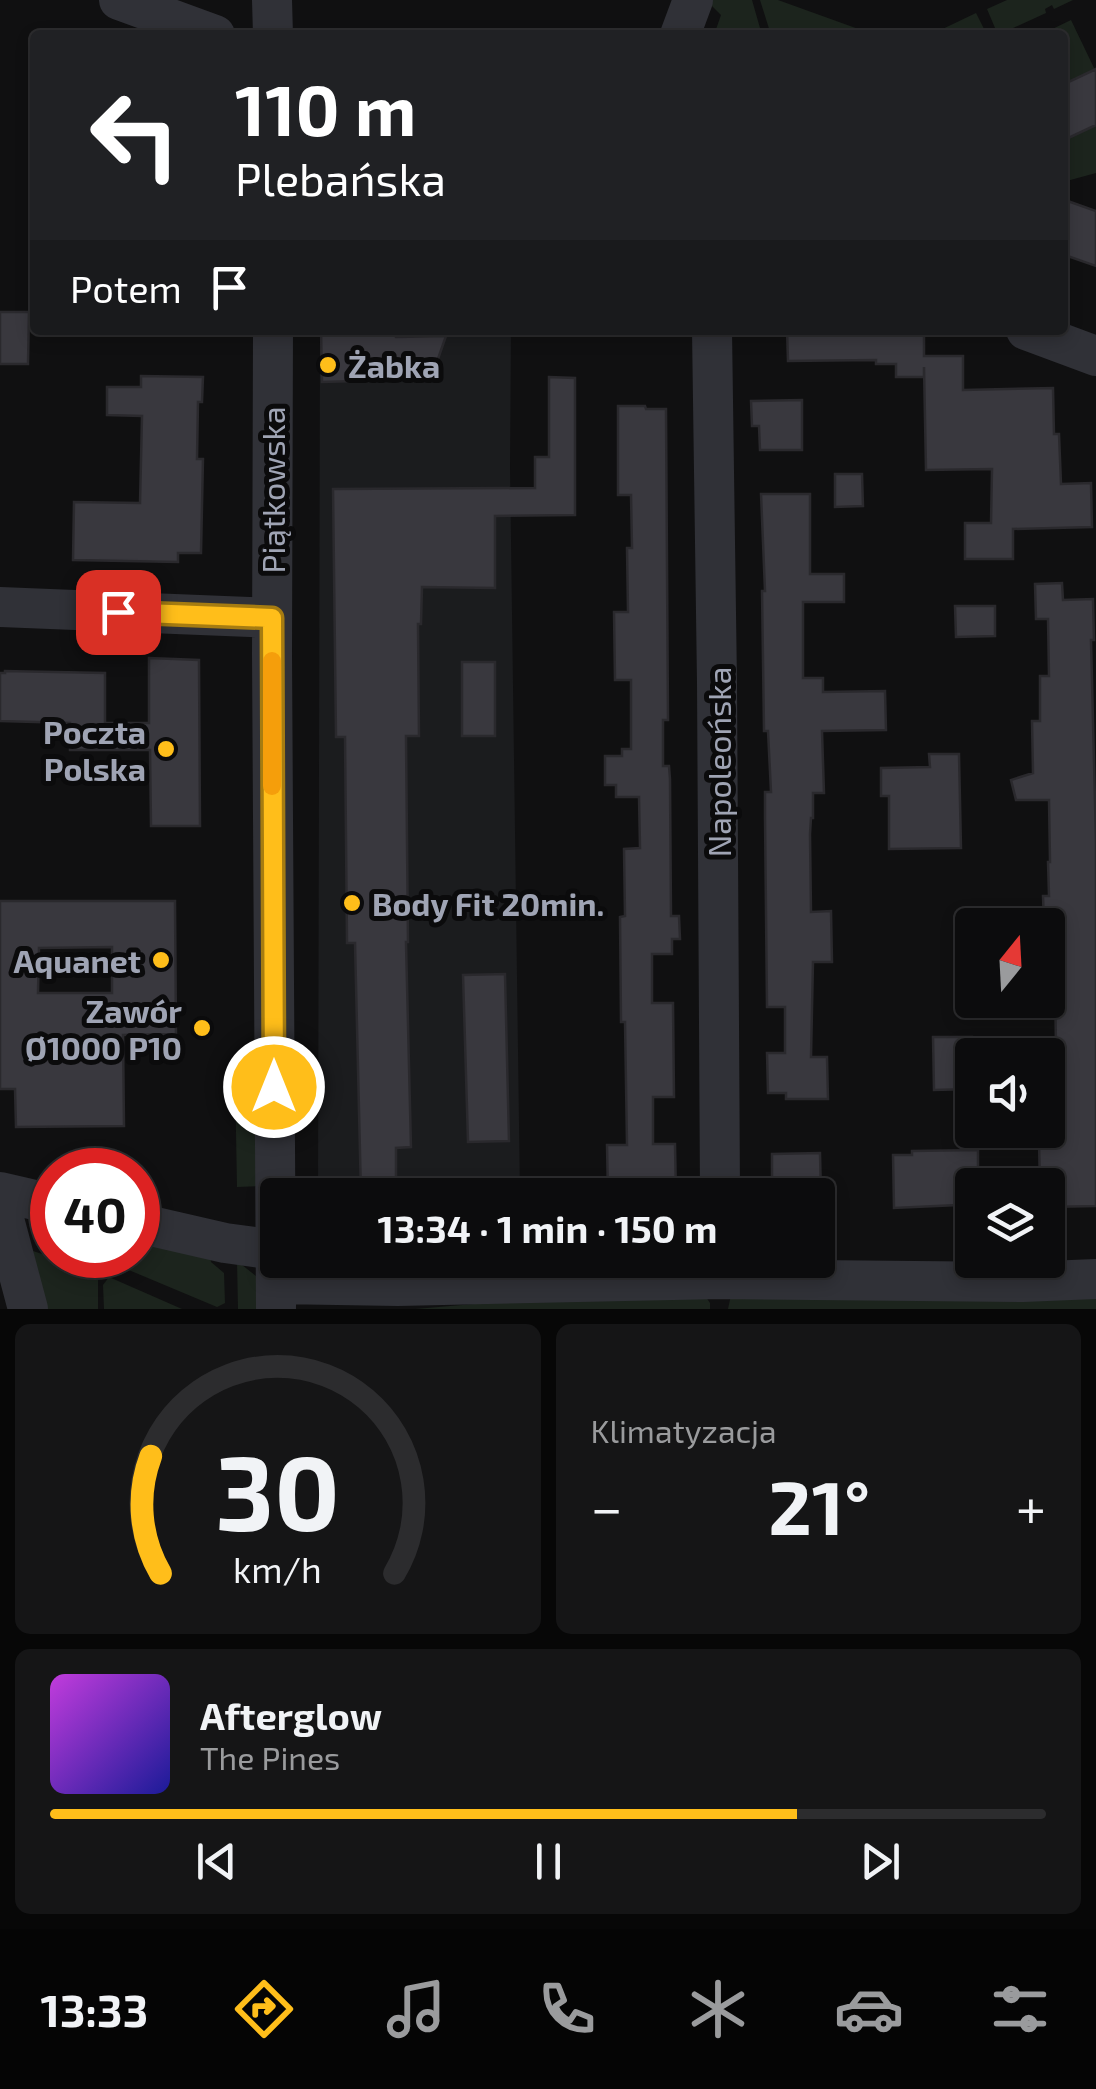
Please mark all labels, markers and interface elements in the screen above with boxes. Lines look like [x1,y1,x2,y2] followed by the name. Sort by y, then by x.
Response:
[235,66,416,150] text: 110 m
[70,70,200,200] icon: left
[235,151,446,205] text: Plebańska
[202,260,257,315] icon: arrive
[70,265,182,311] text: Potem
[348,346,440,384] place label: Żabka
[317,354,339,376] marker: Żabka
[253,407,291,573] street label: Piątkowska
[76,570,161,655] pin
[91,585,146,640] icon: arrive
[699,667,737,857] street label: Napoleońska
[43,712,146,787] place label: Poczta Polska
[155,738,177,760] marker: Poczta Polska
[372,884,604,923] place label: Body Fit 20min.
[341,892,363,914] marker: Body Fit 20min.
[955,908,1065,1018] north arrow
[955,908,1065,1278] map controls
[13,941,141,979] place label: Aquanet
[150,949,172,971] marker: Aquanet
[25,991,182,1066] place label: Zawór Ø1000 P10
[191,1017,213,1039] marker: Zawór Ø1000 P10
[222,1035,326,1139] position arrow
[955,1038,1065,1148] button: sound
[30,1148,160,1278] speed limit sign: 40
[955,1168,1065,1278] button: layers
[378,1205,717,1251] text: 13:34 · 1 min · 150 m
[591,1411,777,1449] text: Klimatyzacja
[215,1427,340,1552] text: 30
[768,1460,870,1550] text: 21°
[591,1473,623,1539] text: −
[1016,1473,1046,1539] text: +
[233,1547,322,1590] text: km/h
[200,1692,382,1738] text: Afterglow
[200,1738,340,1776] text: The Pines
[189,1834,244,1889] icon: previous
[521,1834,576,1889] icon: pause
[853,1834,908,1889] icon: next
[229,1974,299,2044] icon: directions
[381,1974,451,2044] icon: music
[532,1974,602,2044] icon: phone
[683,1974,753,2044] icon: climate
[834,1974,904,2044] icon: car
[985,1974,1055,2044] icon: filters
[41,1982,148,2036] text: 13:33

